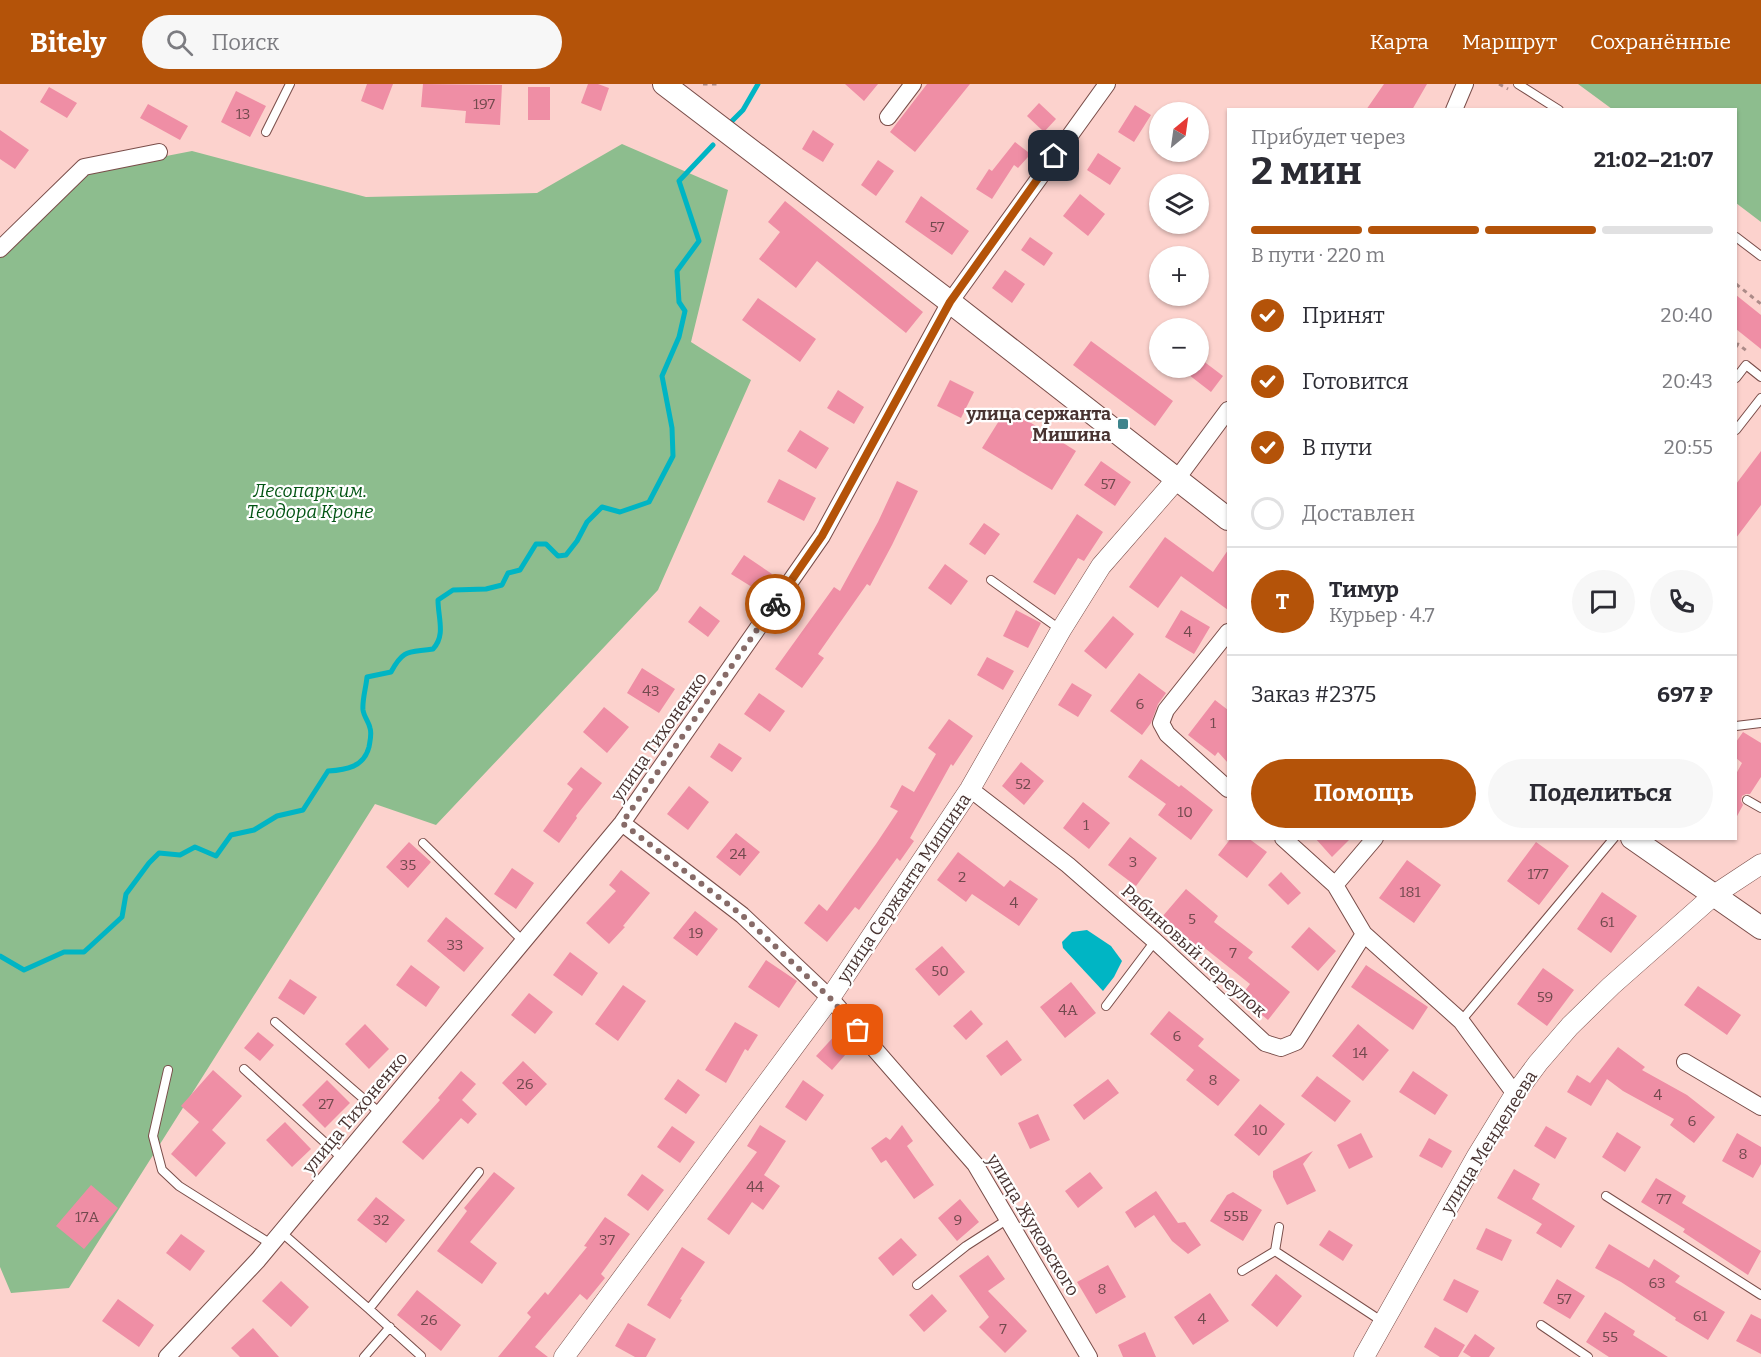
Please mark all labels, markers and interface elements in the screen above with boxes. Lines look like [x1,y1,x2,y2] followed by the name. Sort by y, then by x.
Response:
[142,15,562,69] search box
[30,26,106,59] text: Bitely
[163,26,196,59] icon: search
[211,29,279,56] text: Поиск
[1370,29,1429,55] text: Карта
[1462,29,1557,55] text: Маршрут
[1590,29,1731,55] text: Сохранённые
[473,95,496,113] house number: 197
[1149,102,1209,162] north arrow
[1149,102,1209,378] map controls
[236,105,250,123] house number: 13
[1251,125,1406,149] text: Прибудет через
[1028,130,1079,181] pin
[1037,139,1070,172] icon: home
[1594,146,1713,173] text: 21:02–21:07
[1251,148,1362,194] text: 2 мин
[1149,174,1209,234] button: layers
[929,218,945,236] house number: 57
[1251,243,1385,267] text: В пути · 220 m
[1149,246,1209,306] button: +
[1251,299,1284,332] icon: check
[1302,302,1385,329] text: Принят
[1661,303,1713,327] text: 20:40
[1149,318,1209,378] button: −
[1251,365,1284,398] icon: check
[1302,368,1409,395] text: Готовится
[1662,369,1713,393] text: 20:43
[965,403,1111,446] place label: улица cержанта Мишина
[1116,417,1130,431] marker: улица cержанта Мишина
[1251,431,1284,464] icon: check
[1302,434,1372,461] text: В пути
[1664,435,1713,459] text: 20:55
[1100,475,1116,493] house number: 57
[247,480,373,523] park label: Лесопарк им. Теодора Кроне
[1302,500,1415,527] text: Доставлен
[1572,570,1635,633] button: chat
[1650,570,1713,633] button: phone
[745,574,805,634] courier
[1329,576,1399,603] text: Тимур
[759,588,792,621] icon: bike
[1276,588,1289,615] text: Т
[1329,603,1435,627] text: Курьер · 4.7
[1184,623,1193,641] house number: 4
[606,668,712,807] street label: улица Тихоненко
[1251,681,1376,708] text: Заказ #2375
[1657,681,1713,708] text: 697 ₽
[642,682,660,700] house number: 43
[1136,695,1145,713] house number: 6
[1210,714,1216,732] house number: 1
[1251,759,1476,828] button: Помощь
[1488,759,1713,828] button: Поделиться
[1015,775,1031,793] house number: 52
[832,789,976,988] street label: улица Сержанта Мишина
[1177,803,1193,821] house number: 10
[1083,816,1089,834] house number: 1
[730,845,747,863] house number: 24
[1129,853,1137,871] house number: 3
[400,856,416,874] house number: 35
[1527,865,1549,883] house number: 177
[958,868,966,886] house number: 2
[1117,880,1271,1022] street label: Рябиновый переулок
[1399,883,1421,901] house number: 181
[1010,894,1019,912] house number: 4
[1188,910,1196,928] house number: 5
[1600,913,1614,931] house number: 61
[689,924,703,942] house number: 19
[447,936,463,954] house number: 33
[1229,944,1237,962] house number: 7
[931,962,949,980] house number: 50
[1537,988,1553,1006] house number: 59
[1058,1001,1078,1019] house number: 4А
[832,1004,883,1055] pin
[841,1013,874,1046] icon: bag
[1173,1027,1182,1045] house number: 6
[1353,1044,1368,1062] house number: 14
[297,1048,412,1179] street label: улица Тихоненко
[1435,1066,1542,1219] street label: улица Менделеева
[1208,1071,1218,1089] house number: 8
[517,1075,534,1093] house number: 26
[1654,1086,1663,1104] house number: 4
[318,1095,334,1113] house number: 27
[1688,1112,1697,1130] house number: 6
[1252,1121,1268,1139] house number: 10
[1738,1145,1748,1163] house number: 8
[981,1149,1084,1300] street label: улица Жуковского
[746,1178,764,1196] house number: 44
[1656,1190,1672,1208] house number: 77
[1223,1207,1249,1225] house number: 55Б
[75,1208,99,1226] house number: 17А
[373,1211,389,1229] house number: 32
[954,1211,962,1229] house number: 9
[599,1231,616,1249] house number: 37
[1648,1274,1666,1292] house number: 63
[1097,1280,1107,1298] house number: 8
[1556,1290,1572,1308] house number: 57
[1693,1307,1707,1325] house number: 61
[1198,1310,1207,1328] house number: 4
[421,1311,438,1329] house number: 26
[999,1320,1007,1338] house number: 7
[1602,1328,1618,1346] house number: 55

